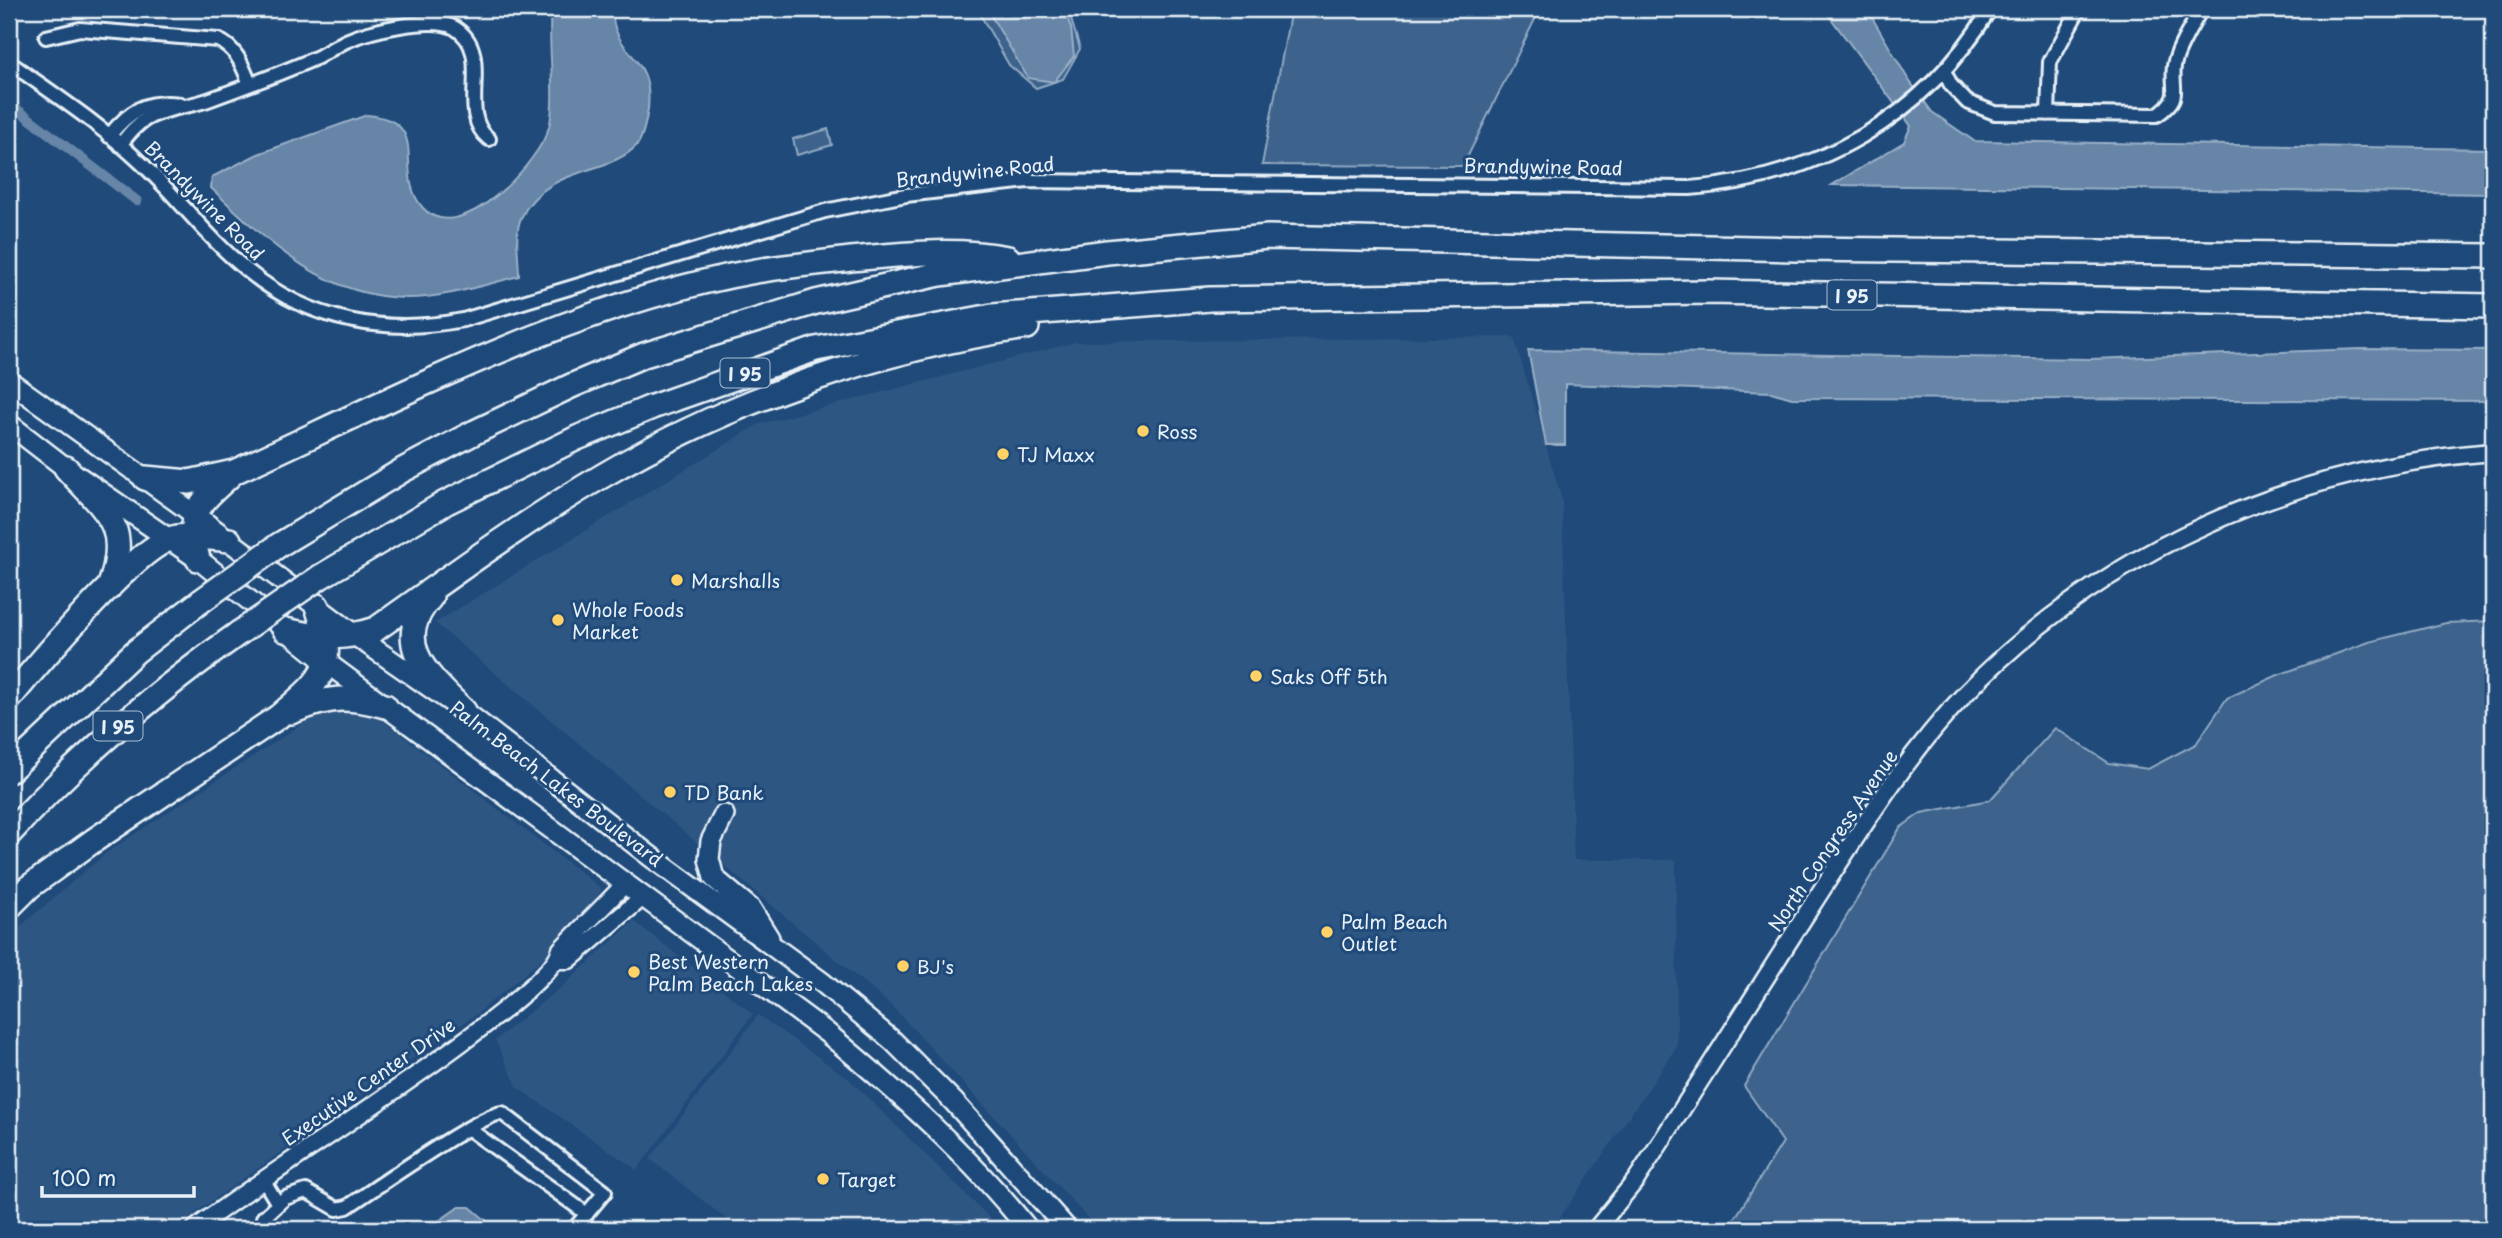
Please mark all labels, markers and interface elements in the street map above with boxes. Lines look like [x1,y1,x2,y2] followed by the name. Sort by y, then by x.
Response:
[139,134,271,266] street label: Brandywine Road
[894,149,1056,193] street label: Brandywine Road
[1463,151,1623,181] street label: Brandywine Road
[1828,281,1876,310] road number: I 95
[720,358,770,388] road number: I 95
[1157,417,1198,445] place label: Ross
[1135,423,1151,439] marker: Ross
[1017,440,1095,468] place label: TJ Maxx
[995,446,1011,462] marker: TJ Maxx
[691,566,780,594] place label: Marshalls
[669,572,685,588] marker: Marshalls
[572,595,684,645] place label: Whole Foods Market
[550,612,566,628] marker: Whole Foods Market
[1270,662,1388,690] place label: Saks Off 5th
[1248,668,1264,684] marker: Saks Off 5th
[445,694,670,873] street label: Palm Beach Lakes Boulevard
[94,712,142,740] road number: I 95
[1760,743,1904,937] street label: North Congress Avenue
[684,778,764,806] place label: TD Bank
[662,784,678,800] marker: TD Bank
[1341,907,1448,957] place label: Palm Beach Outlet
[1319,924,1335,940] marker: Palm Beach Outlet
[648,947,813,997] place label: Best Western Palm Beach Lakes
[917,952,954,980] place label: BJ's
[895,958,911,974] marker: BJ's
[626,964,642,980] marker: Best Western Palm Beach Lakes
[276,1010,460,1152] street label: Executive Center Drive
[42,1154,194,1198] scale bar
[52,1161,116,1193] text: 100 m
[837,1165,896,1193] place label: Target
[815,1171,831,1187] marker: Target

